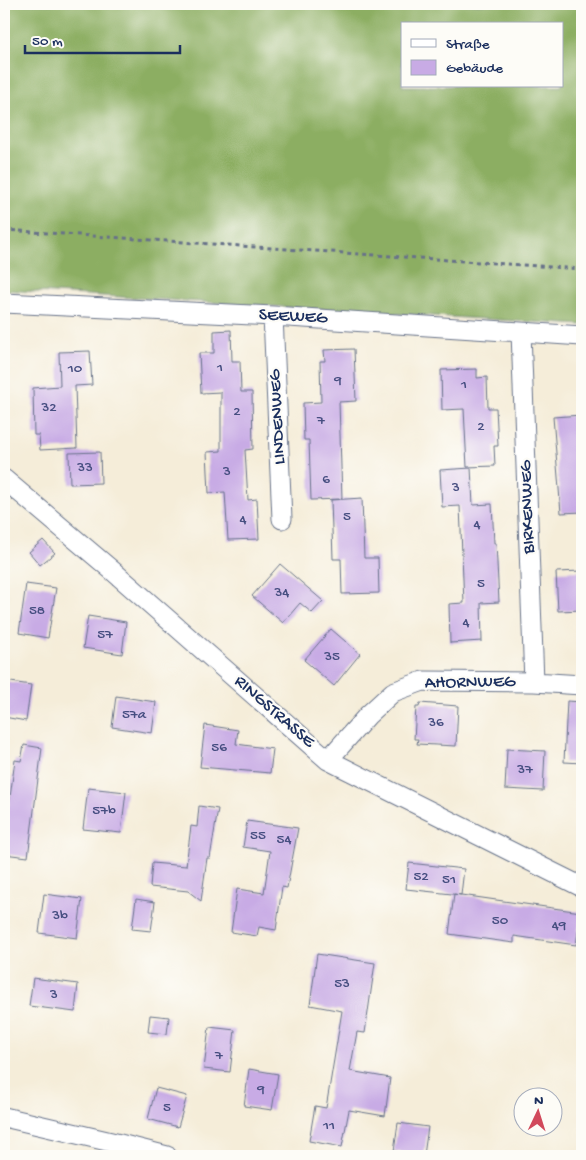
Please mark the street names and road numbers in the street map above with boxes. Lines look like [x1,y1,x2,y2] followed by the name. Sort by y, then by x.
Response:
[258,305,328,329] street label: SEEWEG
[265,368,291,465] street label: LINDENWEG
[516,459,540,555] street label: BIRKENWEG
[229,671,319,753] street label: RINGSTRASSE
[424,672,516,694] street label: AHORNWEG

